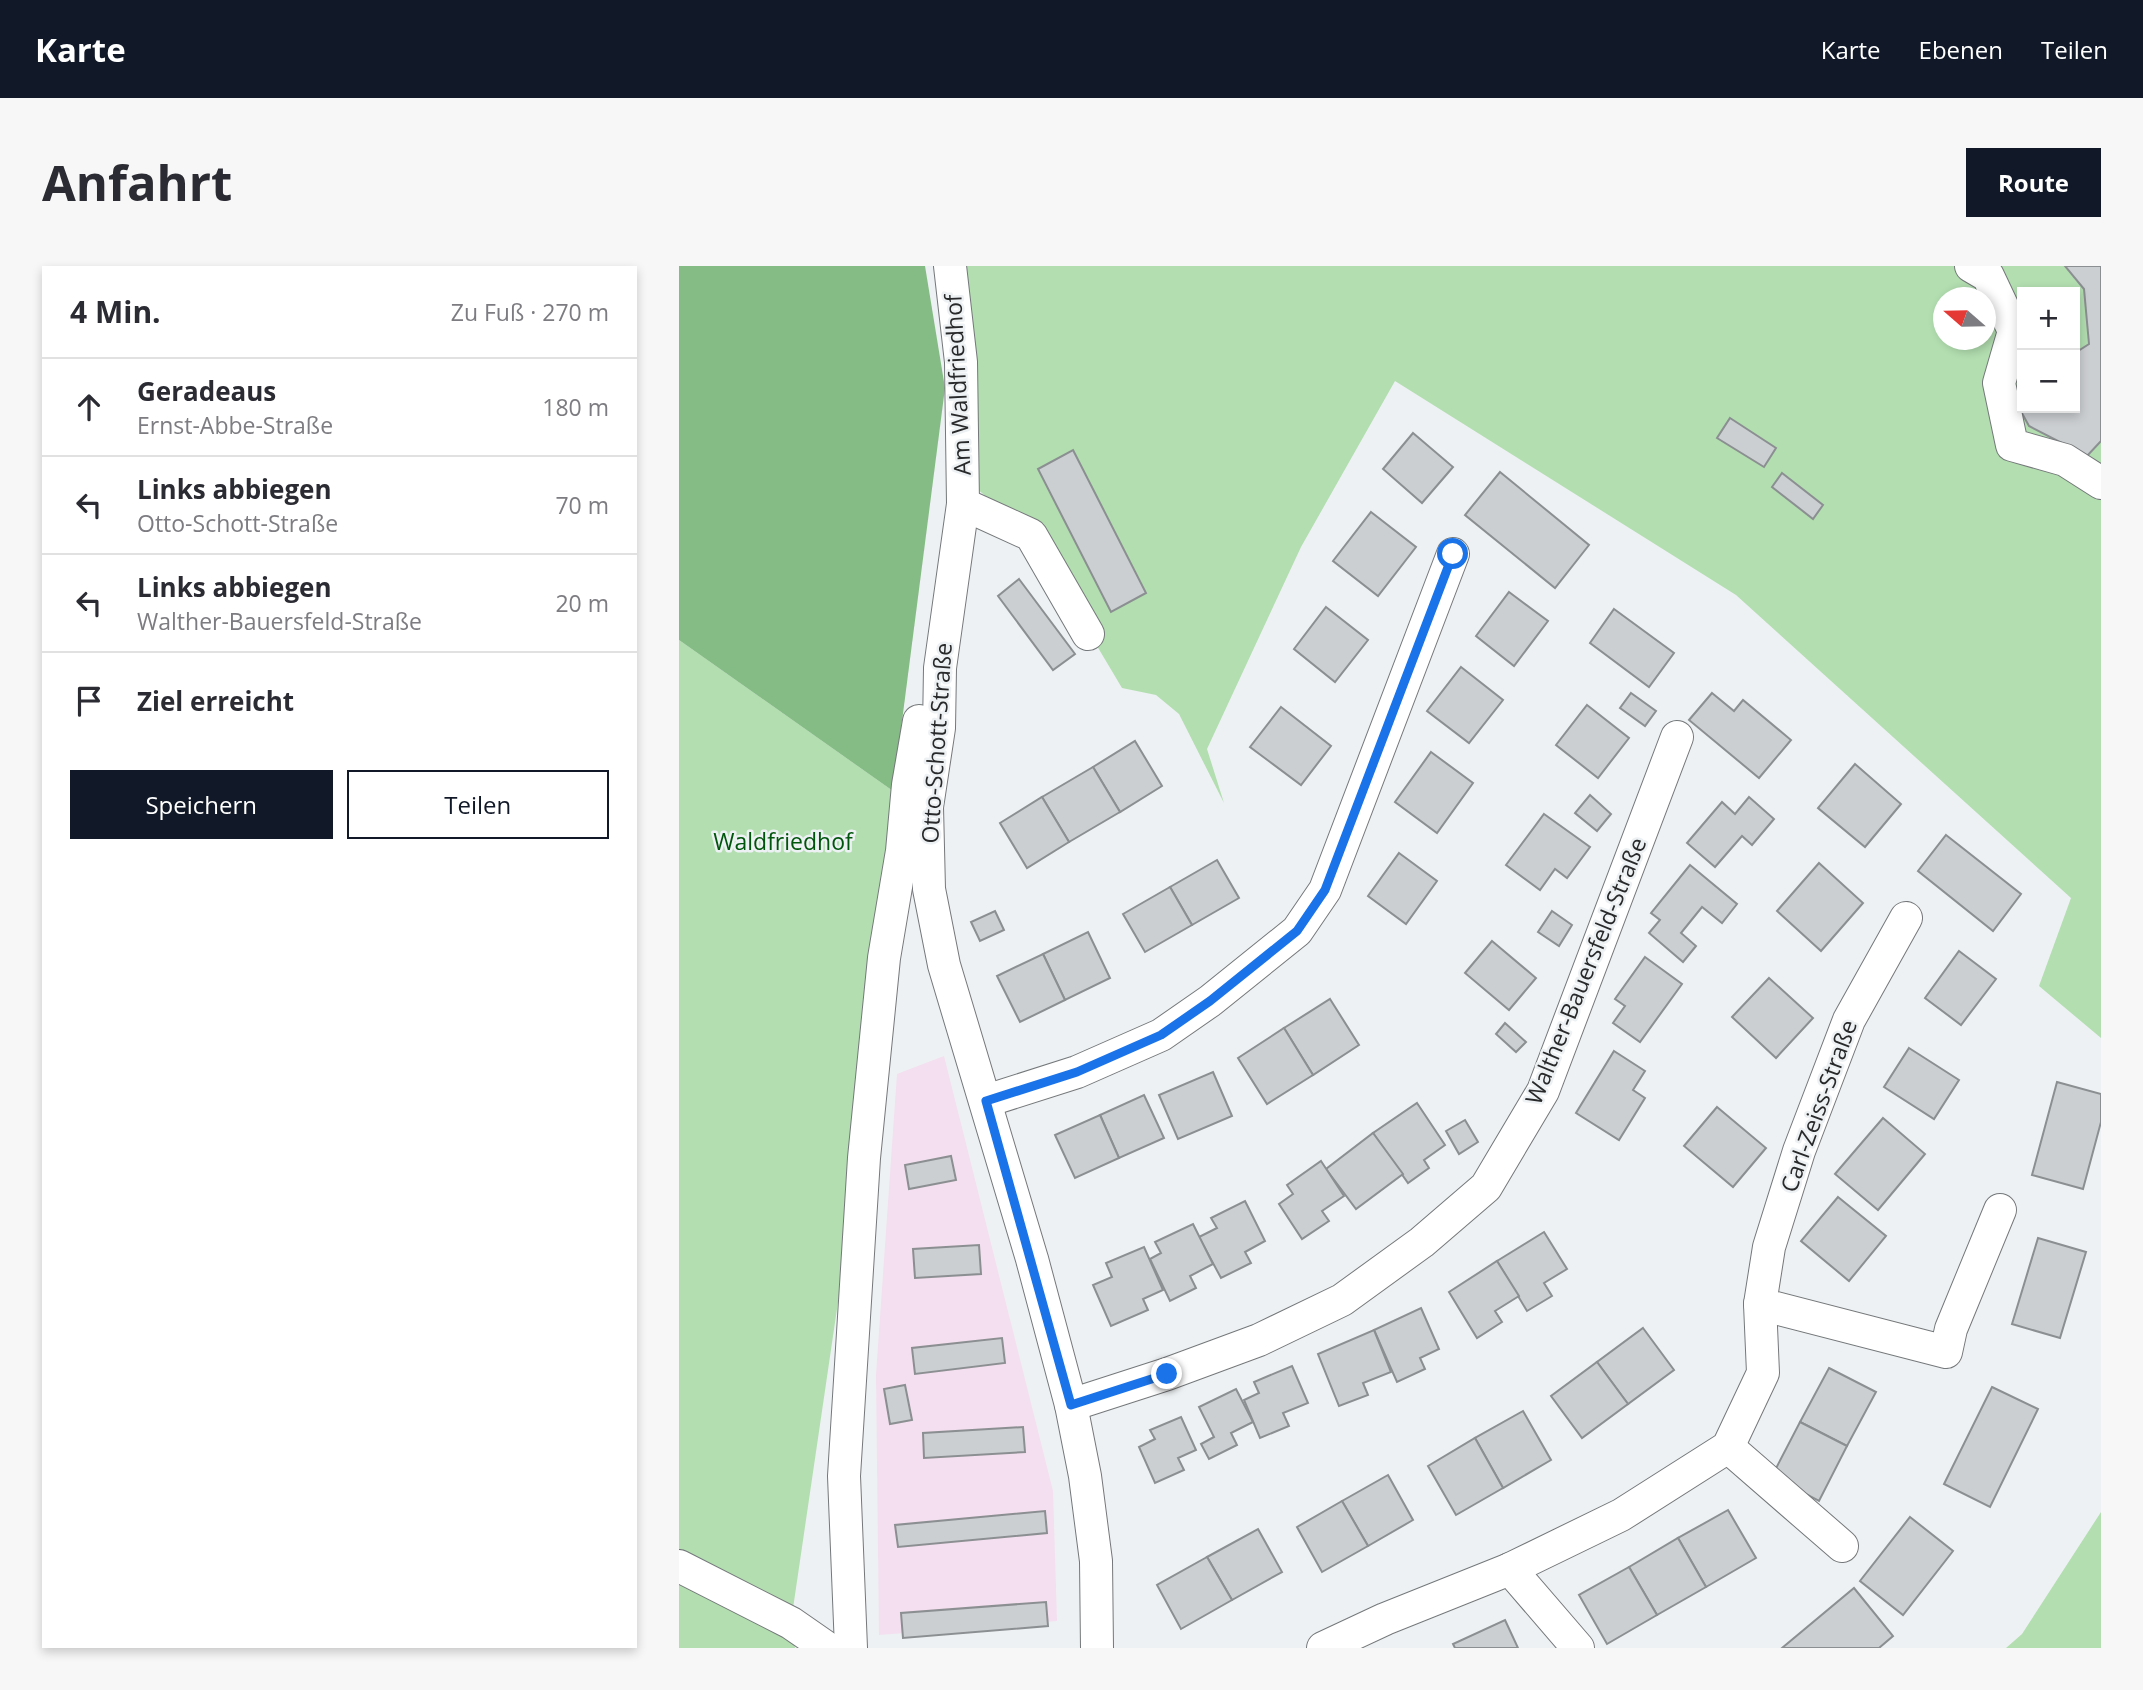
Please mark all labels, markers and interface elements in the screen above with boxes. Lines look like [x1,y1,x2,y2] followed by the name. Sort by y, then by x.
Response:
[35,27,126,72] text: Karte
[1821,33,1881,66] text: Karte
[1919,33,2003,66] text: Ebenen
[2041,33,2108,66] text: Teilen
[1966,148,2101,217] button: Route
[42,149,232,215] text: Anfahrt
[1933,287,1996,350] north arrow
[2017,287,2080,413] map controls
[2017,287,2080,350] button: +
[70,291,161,332] text: 4 Min.
[936,292,978,476] street label: Am Waldfriedhof
[451,296,609,328] text: Zu Fuß · 270 m
[2017,350,2080,413] button: −
[137,373,276,409] text: Geradeaus
[70,388,108,426] icon: ahead
[542,391,609,423] text: 180 m
[137,409,333,441] text: Ernst-Abbe-Straße
[137,471,332,507] text: Links abbiegen
[70,486,108,524] icon: left
[555,489,609,521] text: 70 m
[137,507,338,539] text: Otto-Schott-Straße
[1437,538,1468,569] route start
[137,569,332,605] text: Links abbiegen
[70,584,108,622] icon: left
[555,587,609,619] text: 20 m
[137,605,422,637] text: Walther-Bauersfeld-Straße
[913,641,959,844] street label: Otto-Schott-Straße
[70,682,108,720] icon: arrive
[137,683,294,719] text: Ziel erreicht
[70,770,333,839] button: Speichern
[347,770,609,839] button: Teilen
[713,825,854,857] park label: Waldfriedhof
[1517,832,1653,1109] street label: Walther-Bauersfeld-Straße
[1772,1015,1864,1196] street label: Carl-Zeiss-Straße
[1151,1358,1182,1389] route end

